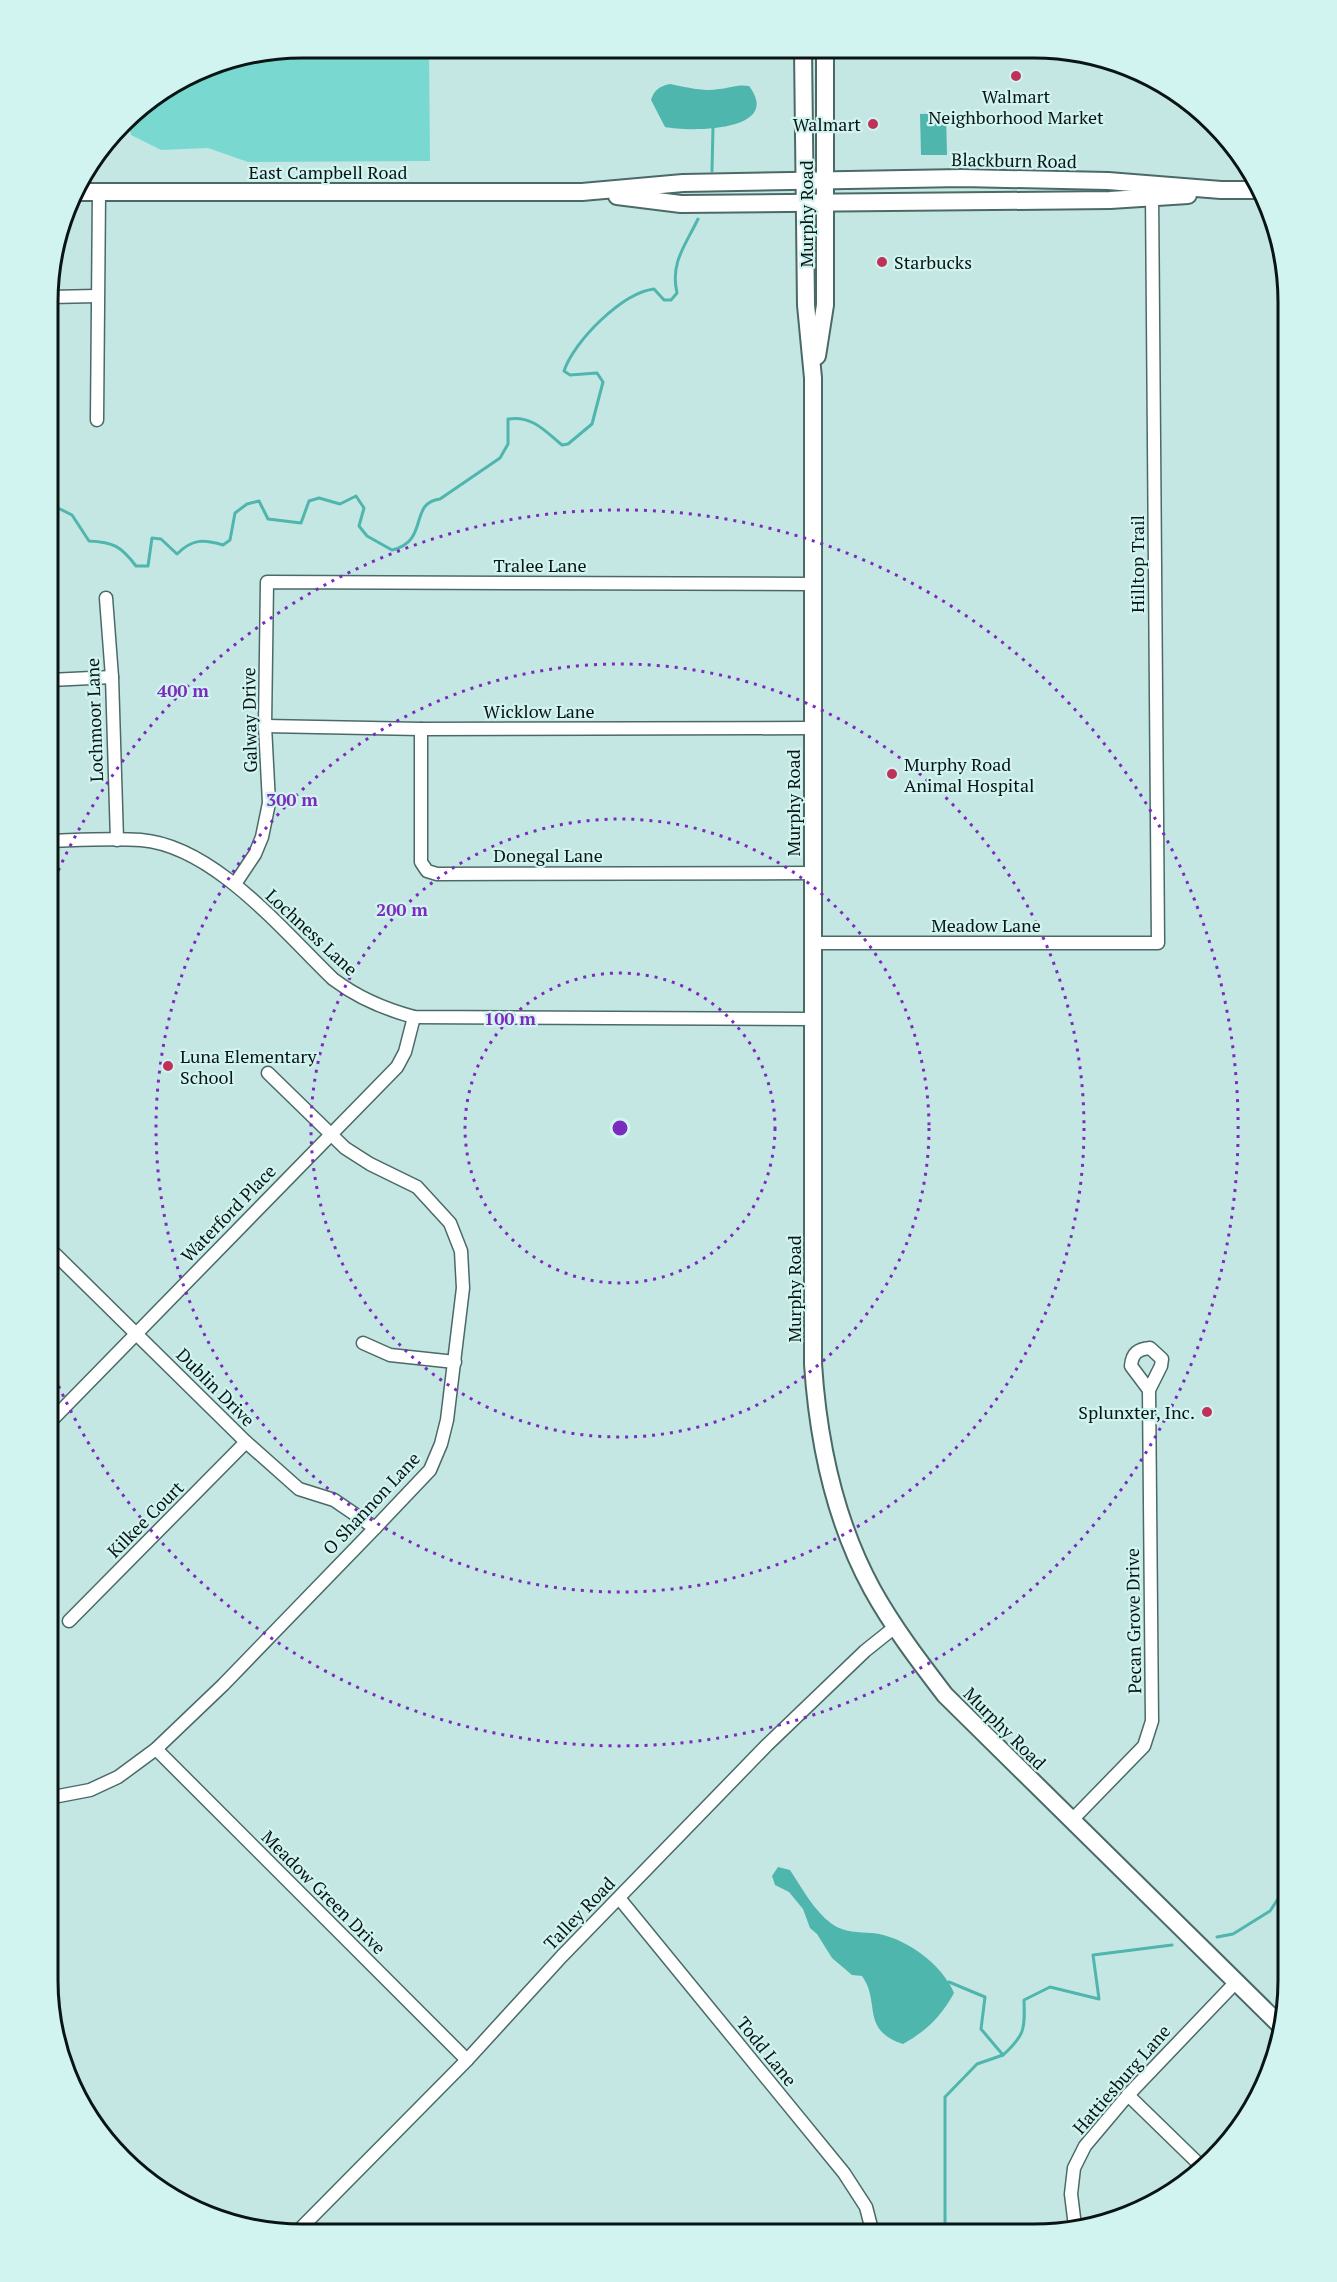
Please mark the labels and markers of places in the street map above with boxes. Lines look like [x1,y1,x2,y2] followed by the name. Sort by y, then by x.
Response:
[1009,69,1023,83] marker: Walmart Neighborhood Market
[928,84,1104,129] place label: Walmart Neighborhood Market
[793,112,861,136] place label: Walmart
[866,117,880,131] marker: Walmart
[894,250,972,274] place label: Starbucks
[875,255,889,269] marker: Starbucks
[904,752,1034,797] place label: Murphy Road Animal Hospital
[885,767,899,781] marker: Murphy Road Animal Hospital
[180,1044,318,1089] place label: Luna Elementary School
[161,1059,175,1073] marker: Luna Elementary School
[610,1118,630,1138] centre of rings
[1078,1400,1195,1424] place label: Splunxter, Inc.
[1200,1405,1214,1419] marker: Splunxter, Inc.

